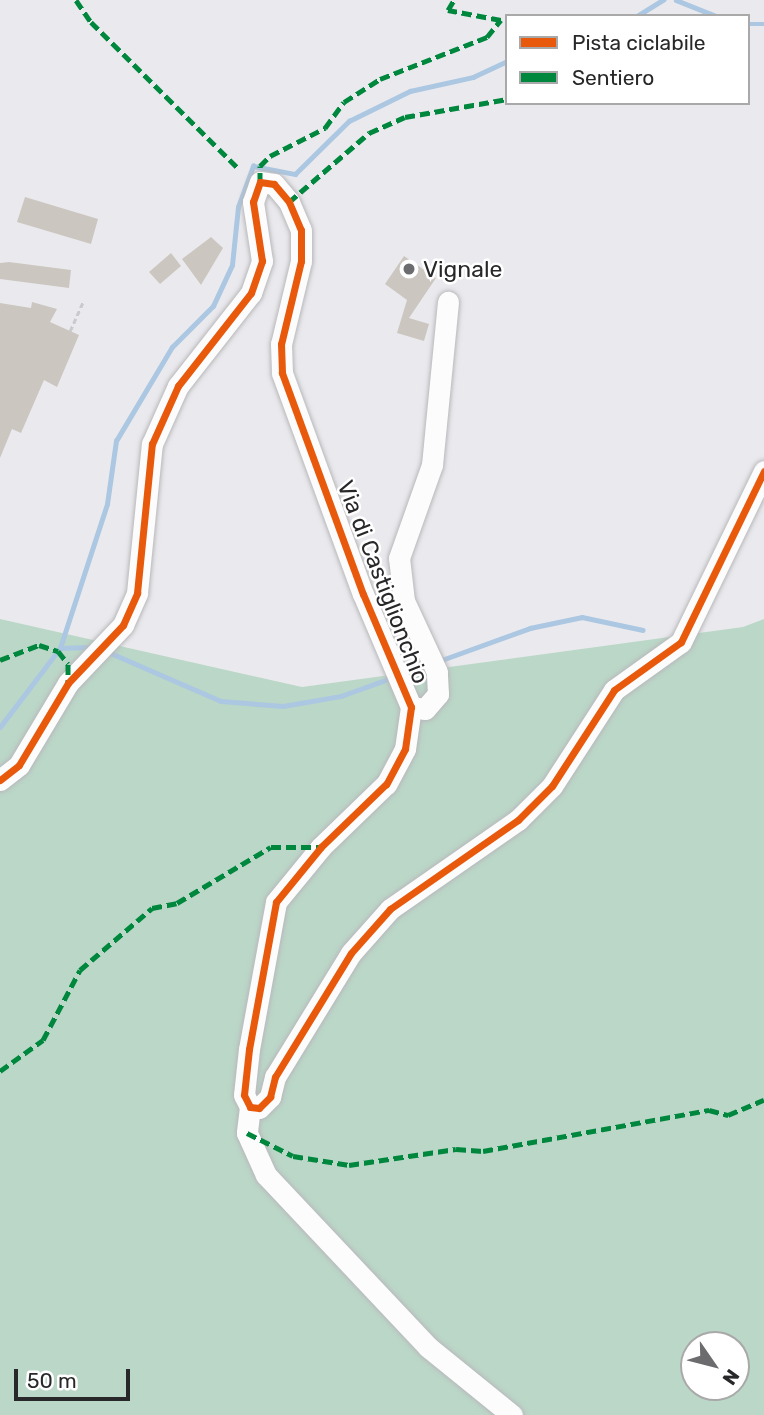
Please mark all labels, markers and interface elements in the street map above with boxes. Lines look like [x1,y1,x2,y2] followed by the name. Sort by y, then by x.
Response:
[505,14,750,105] legend
[572,30,706,55] text: Pista ciclabile
[572,65,654,90] text: Sentiero
[423,255,502,283] place label: Vignale
[401,261,417,277] marker: Vignale
[331,476,435,688] street label: Via di Castiglionchio
[680,1331,750,1401] north arrow
[18,1356,133,1400] scale bar
[718,1365,744,1389] text: N
[27,1368,77,1393] text: 50 m

